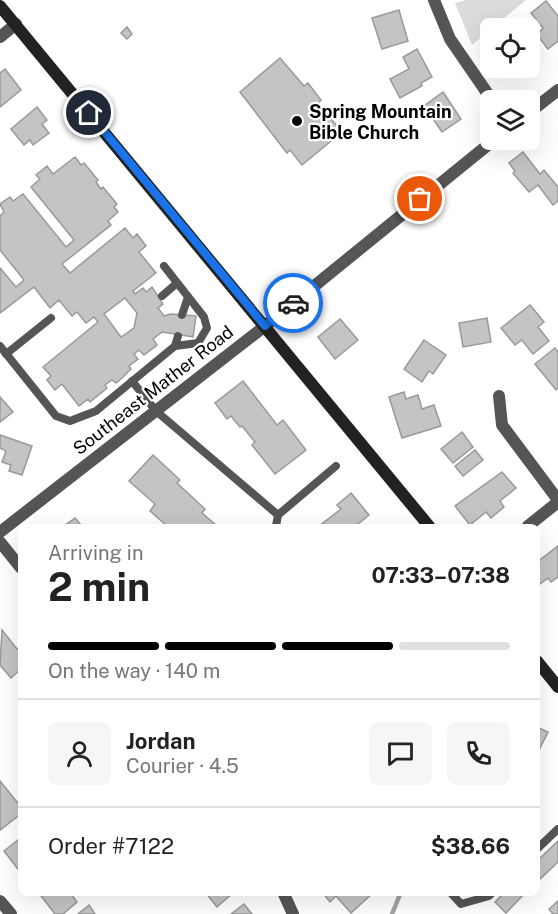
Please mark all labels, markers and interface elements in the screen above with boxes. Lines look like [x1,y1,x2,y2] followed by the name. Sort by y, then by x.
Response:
[480,18,540,150] map controls
[480,18,540,78] button: locate
[63,87,114,138] pin
[480,90,540,150] button: layers
[72,96,105,129] icon: home
[309,101,452,143] place label: Spring Mountain Bible Church
[290,114,304,128] marker: Spring Mountain Bible Church
[394,173,445,224] pin
[403,182,436,215] icon: bag
[263,273,323,333] courier
[277,287,310,320] icon: car
[69,321,237,459] street label: Southeast Mather Road
[48,541,143,565] text: Arriving in
[371,562,510,588] text: 07:33–07:38
[48,564,150,610] text: 2 min
[48,659,220,683] text: On the way · 140 m
[48,722,111,785] button: person
[369,722,432,785] button: chat
[447,722,510,785] button: phone
[126,728,195,754] text: Jordan
[126,754,239,778] text: Courier · 4.5
[48,833,174,859] text: Order #7122
[431,833,510,859] text: $38.66

